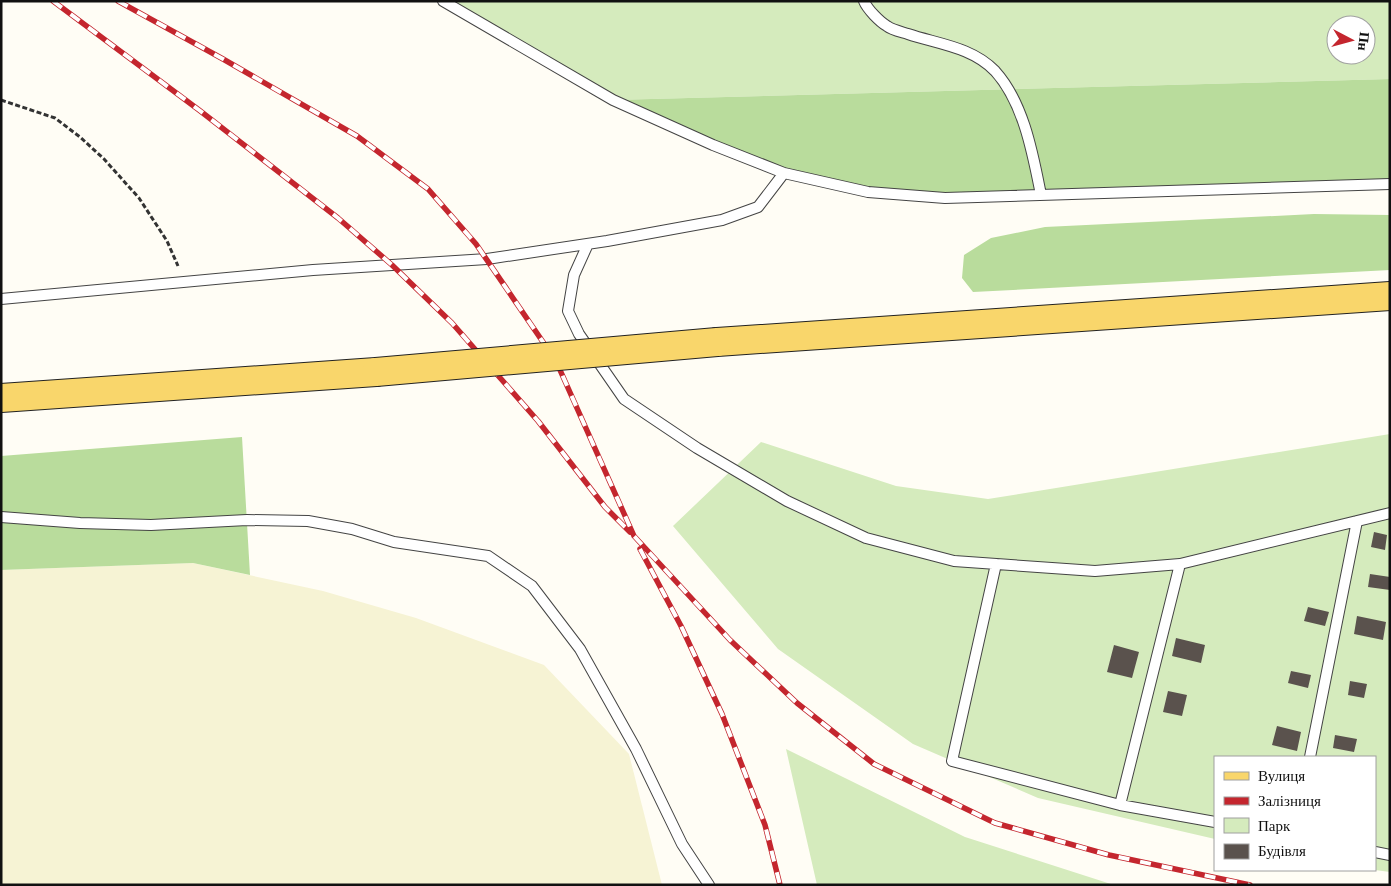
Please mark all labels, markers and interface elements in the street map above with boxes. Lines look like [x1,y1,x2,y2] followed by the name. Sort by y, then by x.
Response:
[1326,15,1376,65] north arrow
[1355,31,1372,52] text: Пн
[1214,756,1376,871] legend
[1258,768,1305,784] text: Вулиця
[1258,793,1321,809] text: Залізниця
[1258,818,1291,834] text: Парк
[1258,843,1306,859] text: Будівля

